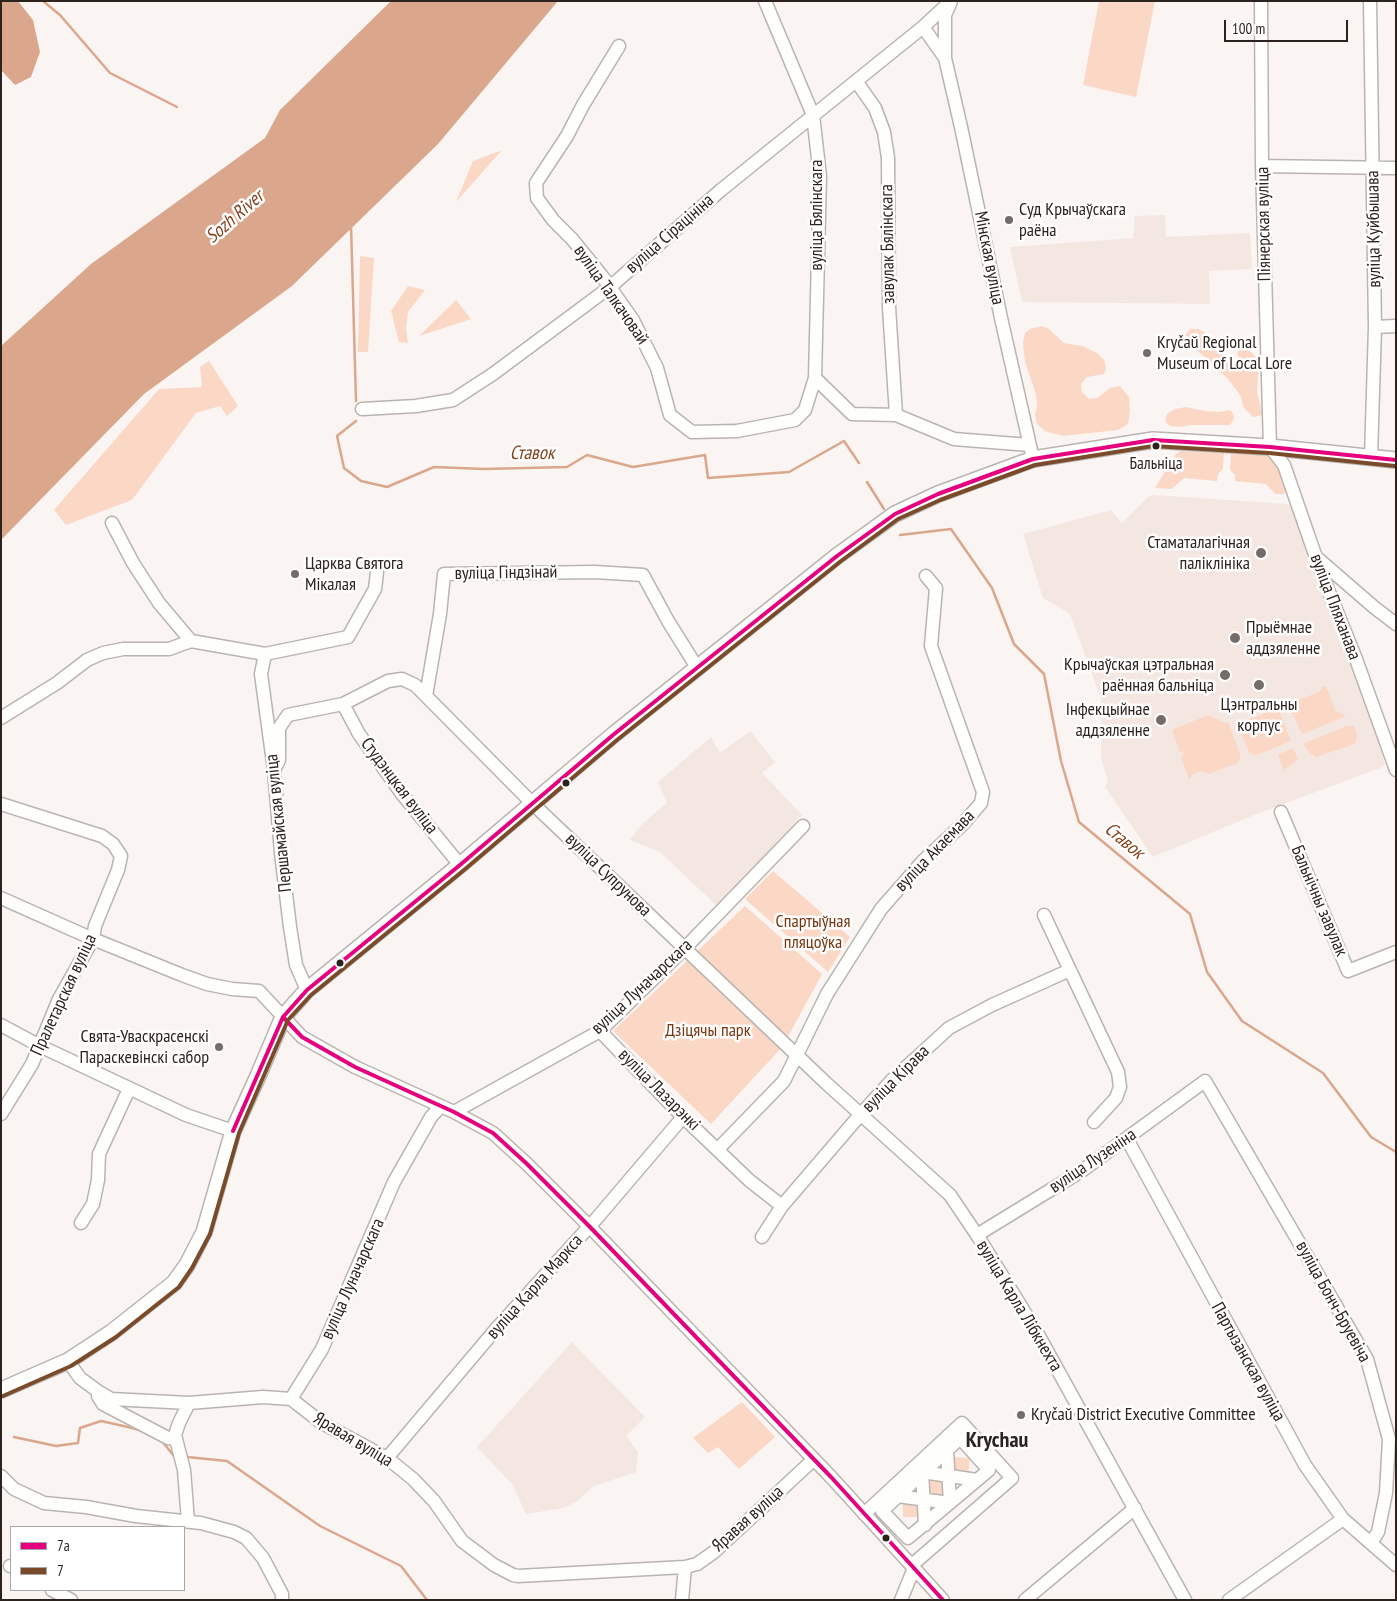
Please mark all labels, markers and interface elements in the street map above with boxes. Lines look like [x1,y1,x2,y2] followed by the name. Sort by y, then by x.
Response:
[1227,10,1351,42] scale bar
[1232,19,1265,38] text: 100 m
[806,159,828,271] street label: вуліца Бялінскага
[1252,166,1276,282] street label: Піянерская вуліца
[1362,170,1386,288] street label: вуліца Куйбышава
[876,184,900,304] street label: завулак Бялінскага
[201,186,269,248] water label: Sozh River
[621,190,719,278] street label: вуліца Сірацініна
[1019,199,1126,242] place label: Суд Крычаўскага раёна
[969,209,1009,307] street label: Мінская вуліца
[1003,214,1015,226] marker: Суд Крычаўскага раёна
[569,241,653,349] street label: вуліца Талкачовай
[1157,332,1292,374] place label: Kryčaŭ Regional Museum of Local Lore
[1141,347,1153,359] marker: Kryčaŭ Regional Museum of Local Lore
[1151,441,1161,451] marker: Бальніца
[510,443,554,465] water label: Ставок
[1129,454,1183,474] place label: Бальніца
[1147,532,1250,574] place label: Стаматалагічная паліклініка
[1254,546,1268,560] marker: Стаматалагічная паліклініка
[1305,551,1365,663] street label: вуліца Пляханава
[305,553,403,596] place label: Царква Святога Мікалая
[454,561,558,585] street label: вуліца Гіндзінай
[289,568,301,580] marker: Царква Святога Мікалая
[1246,617,1320,660] place label: Прыёмнае аддзяленне
[1228,631,1242,645] marker: Прыёмнае аддзяленне
[1064,654,1214,696] place label: Крычаўская цэтральная раённая бальніца
[1218,668,1232,682] marker: Крычаўская цэтральная раённая бальніца
[1252,678,1266,692] marker: Цэнтральны корпус
[1221,694,1297,736] place label: Цэнтральны корпус
[1066,699,1150,742] place label: Інфекцыйнае аддзяленне
[1154,713,1168,727] marker: Інфекцыйнае аддзяленне
[356,734,442,838] street label: Студэнцкая вуліца
[261,753,297,893] street label: Першамайская вуліца
[561,778,571,788] unlabelled marker
[891,806,979,896] street label: вуліца Акаемава
[1100,818,1148,864] water label: Ставок
[561,829,655,921] street label: вуліца Супрунова
[1286,842,1352,960] street label: Бальнічны завулак
[776,911,850,954] park label: Спартыўная пляцоўка
[26,931,102,1059] street label: Пралетарская вуліца
[587,935,697,1039] street label: вуліца Луначарскага
[335,958,345,968] unlabelled marker
[665,1020,751,1042] park label: Дзіцячы парк
[80,1026,209,1068] place label: Свята-Уваскрасенскі Параскевінскі сабор
[213,1041,225,1053] marker: Свята-Уваскрасенскі Параскевінскі сабор
[858,1041,934,1117] street label: вуліца Кірава
[614,1045,704,1135] street label: вуліца Лазарэнкі
[1045,1124,1141,1198] street label: вуліца Лузеніна
[317,1215,389,1343] street label: вуліца Луначарскага
[482,1230,588,1344] street label: вуліца Карла Маркса
[971,1236,1067,1376] street label: вуліца Карла Лібкнехта
[1291,1238,1375,1366] street label: вуліца Бонч-Бруевіча
[1206,1299,1290,1425] street label: Партызанская вуліца
[1031,1404,1256,1426] place label: Kryčaŭ District Executive Committee
[309,1408,397,1472] street label: Яравая вуліца
[1015,1409,1027,1421] marker: Kryčaŭ District Executive Committee
[966,1428,1028,1454] district label: Krychau
[708,1481,788,1557] street label: Яравая вуліца
[10,1526,185,1591] legend
[881,1533,891,1543] unlabelled marker
[57,1536,70,1555] text: 7а
[57,1561,64,1580] text: 7

